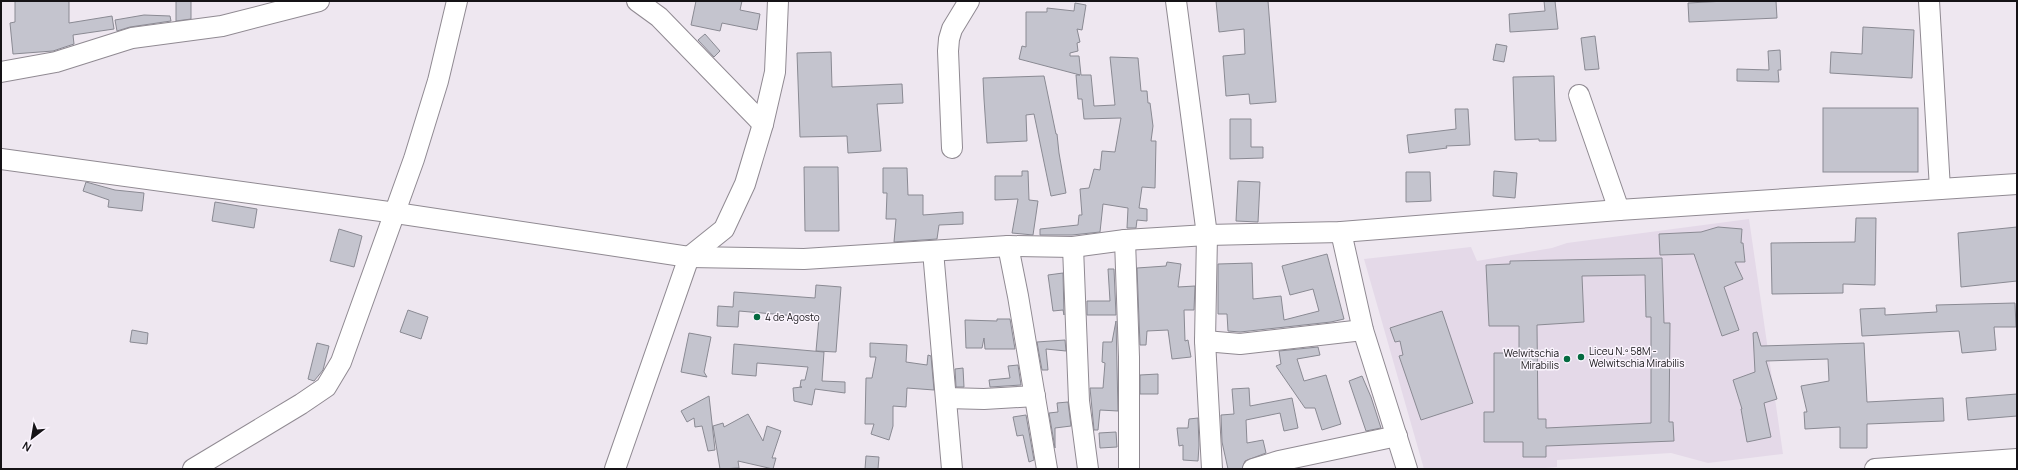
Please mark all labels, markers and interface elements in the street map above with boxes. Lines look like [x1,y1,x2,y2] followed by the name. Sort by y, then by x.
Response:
[765,310,820,324] place label: 4 de Agosto
[752,312,762,322] marker: 4 de Agosto
[1589,344,1684,370] place label: Liceu N.º 58M - Welwitschia Mirabilis
[1503,346,1559,372] place label: Welwitschia Mirabilis
[1576,352,1586,362] marker: Liceu N.º 58M - Welwitschia Mirabilis
[1562,354,1572,364] marker: Welwitschia Mirabilis
[12,418,52,458] north arrow
[19,438,34,455] text: N

